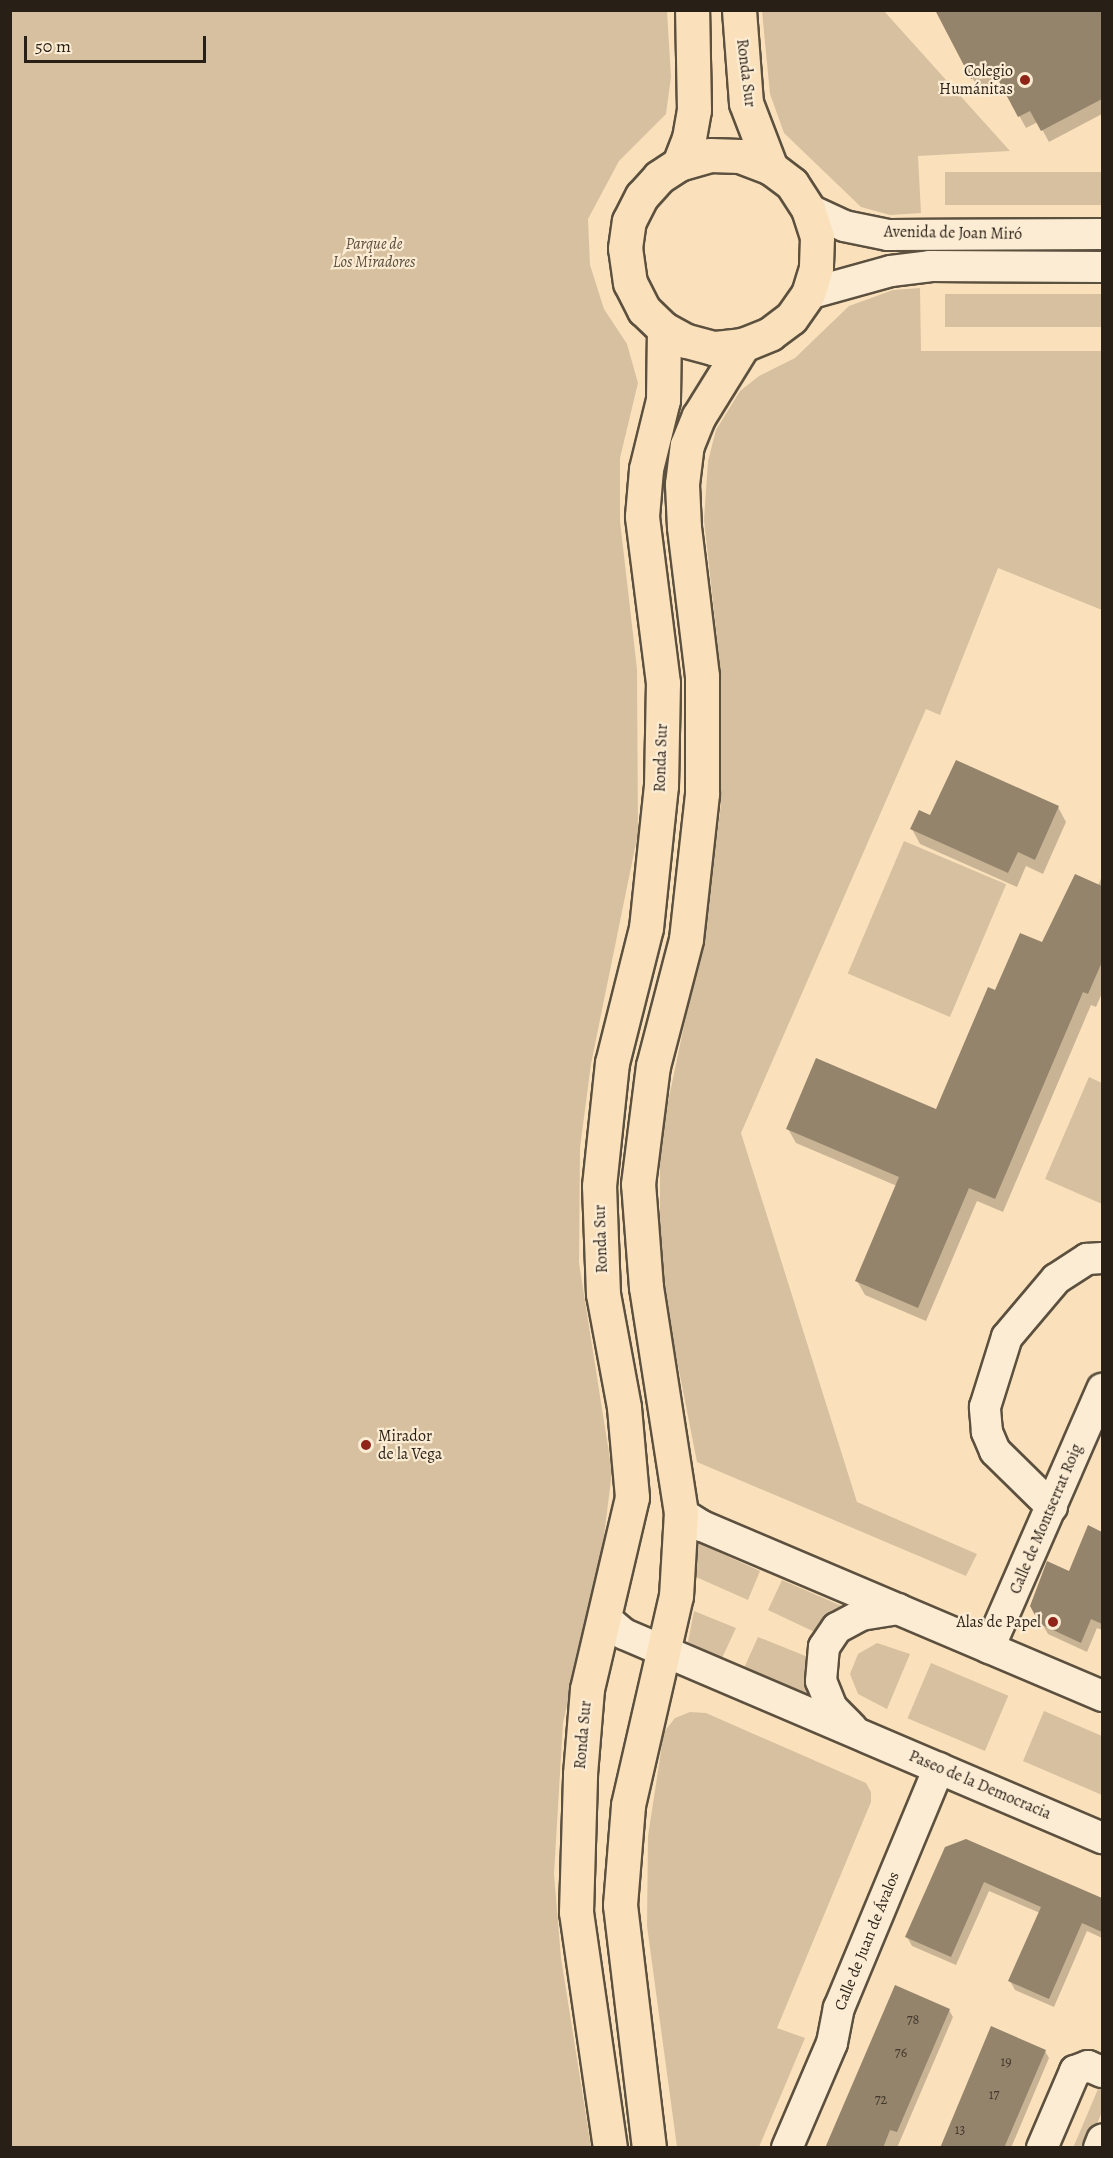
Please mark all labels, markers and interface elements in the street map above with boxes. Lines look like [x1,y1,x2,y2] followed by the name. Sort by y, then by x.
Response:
[27,24,208,62] scale bar
[35,34,71,58] text: 50 m
[732,38,760,108] street label: Ronda Sur
[939,61,1013,99] place label: Colegio Humánitas
[1018,73,1032,87] marker: Colegio Humánitas
[884,222,1022,244] street label: Avenida de Joan Miró
[333,234,415,272] park label: Parque de Los Miradores
[650,723,672,793] street label: Ronda Sur
[590,1204,612,1274] street label: Ronda Sur
[378,1426,442,1464] place label: Mirador de la Vega
[359,1438,373,1452] marker: Mirador de la Vega
[1006,1441,1086,1597] street label: Calle de Montserrat Roig
[957,1612,1041,1632] place label: Alas de Papel
[1046,1615,1060,1629] marker: Alas de Papel
[570,1700,596,1770] street label: Ronda Sur
[906,1746,1054,1824] street label: Paseo de la Democracia
[830,1869,904,2013] street label: Calle de Juan de Ávalos
[907,2012,919,2028] house number: 78
[895,2045,907,2061] house number: 76
[1000,2054,1012,2070] house number: 19
[989,2087,999,2103] house number: 17
[875,2092,887,2108] house number: 72
[955,2122,965,2138] house number: 13

